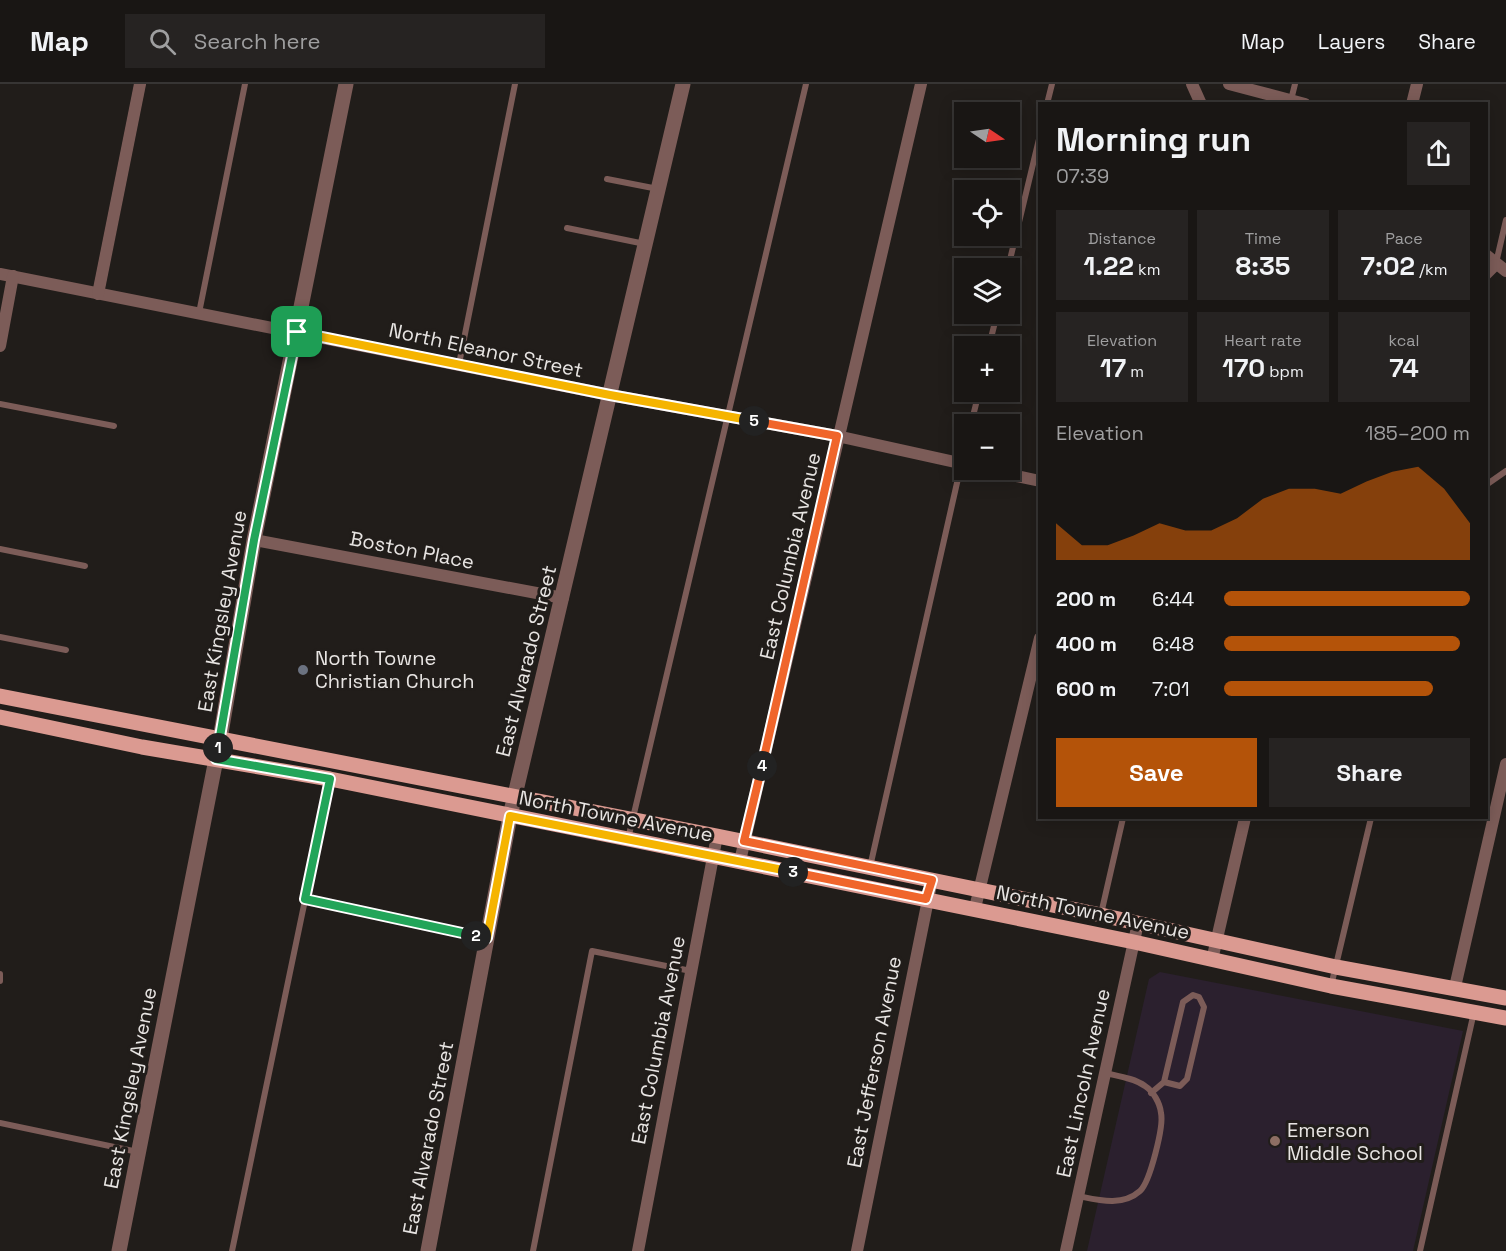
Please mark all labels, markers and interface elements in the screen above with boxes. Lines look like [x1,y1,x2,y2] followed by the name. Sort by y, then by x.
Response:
[125,14,545,68] search box
[30,23,89,59] text: Map
[146,25,179,58] icon: search
[194,27,321,55] text: Search here
[1241,28,1285,55] text: Map
[1318,28,1385,55] text: Layers
[1418,28,1476,55] text: Share
[954,102,1020,168] north arrow
[954,102,1020,480] map controls
[1056,119,1251,161] text: Morning run
[1407,122,1470,185] button: share
[1056,163,1109,189] text: 07:39
[954,180,1020,246] button: locate
[1088,228,1156,249] text: Distance
[1245,228,1281,249] text: Time
[1385,228,1423,249] text: Pace
[1084,249,1134,283] text: 1.22
[1236,249,1290,283] text: 8:35
[1361,249,1415,283] text: 7:02
[954,258,1020,324] button: layers
[1134,259,1160,280] text: km
[1415,259,1447,280] text: /km
[271,306,322,357] pin
[280,315,313,348] icon: arrive
[387,317,585,383] street label: North Eleanor Street
[1087,330,1157,351] text: Elevation
[1224,330,1302,351] text: Heart rate
[1389,330,1419,351] text: kcal
[954,336,1020,402] button: +
[1100,351,1126,385] text: 17
[1222,351,1265,385] text: 170
[1389,351,1419,385] text: 74
[1126,361,1144,382] text: m
[1265,361,1304,382] text: bpm
[739,406,769,436] pin: 5
[749,410,759,431] text: 5
[954,414,1020,480] button: −
[1056,420,1144,446] text: Elevation
[1365,420,1470,446] text: 185–200 m
[754,450,826,662] street label: East Columbia Avenue
[191,508,253,714] street label: East Kingsley Avenue
[347,525,477,575] street label: Boston Place
[490,563,562,759] street label: East Alvarado Street
[1056,586,1116,612] text: 200 m
[1152,586,1194,612] text: 6:44
[1056,631,1117,657] text: 400 m
[1152,631,1194,657] text: 6:48
[315,645,474,694] place label: North Towne Christian Church
[296,663,310,677] marker: North Towne Christian Church
[1056,676,1116,702] text: 600 m
[1152,676,1190,702] text: 7:01
[203,733,233,763] pin: 1
[214,737,222,758] text: 1
[1056,738,1257,807] button: Save
[1269,738,1470,807] button: Share
[747,751,777,781] pin: 4
[757,755,767,776] text: 4
[517,784,715,848] street label: North Towne Avenue
[778,857,808,887] pin: 3
[788,861,798,882] text: 3
[994,879,1192,945] street label: North Towne Avenue
[461,921,491,951] pin: 2
[471,925,481,946] text: 2
[625,934,691,1146] street label: East Columbia Avenue
[841,954,907,1170] street label: East Jefferson Avenue
[98,985,162,1191] street label: East Kingsley Avenue
[1050,986,1116,1180] street label: East Lincoln Avenue
[396,1039,460,1237] street label: East Alvarado Street
[1287,1117,1423,1166] place label: Emerson Middle School
[1268,1134,1282,1148] marker: Emerson Middle School

